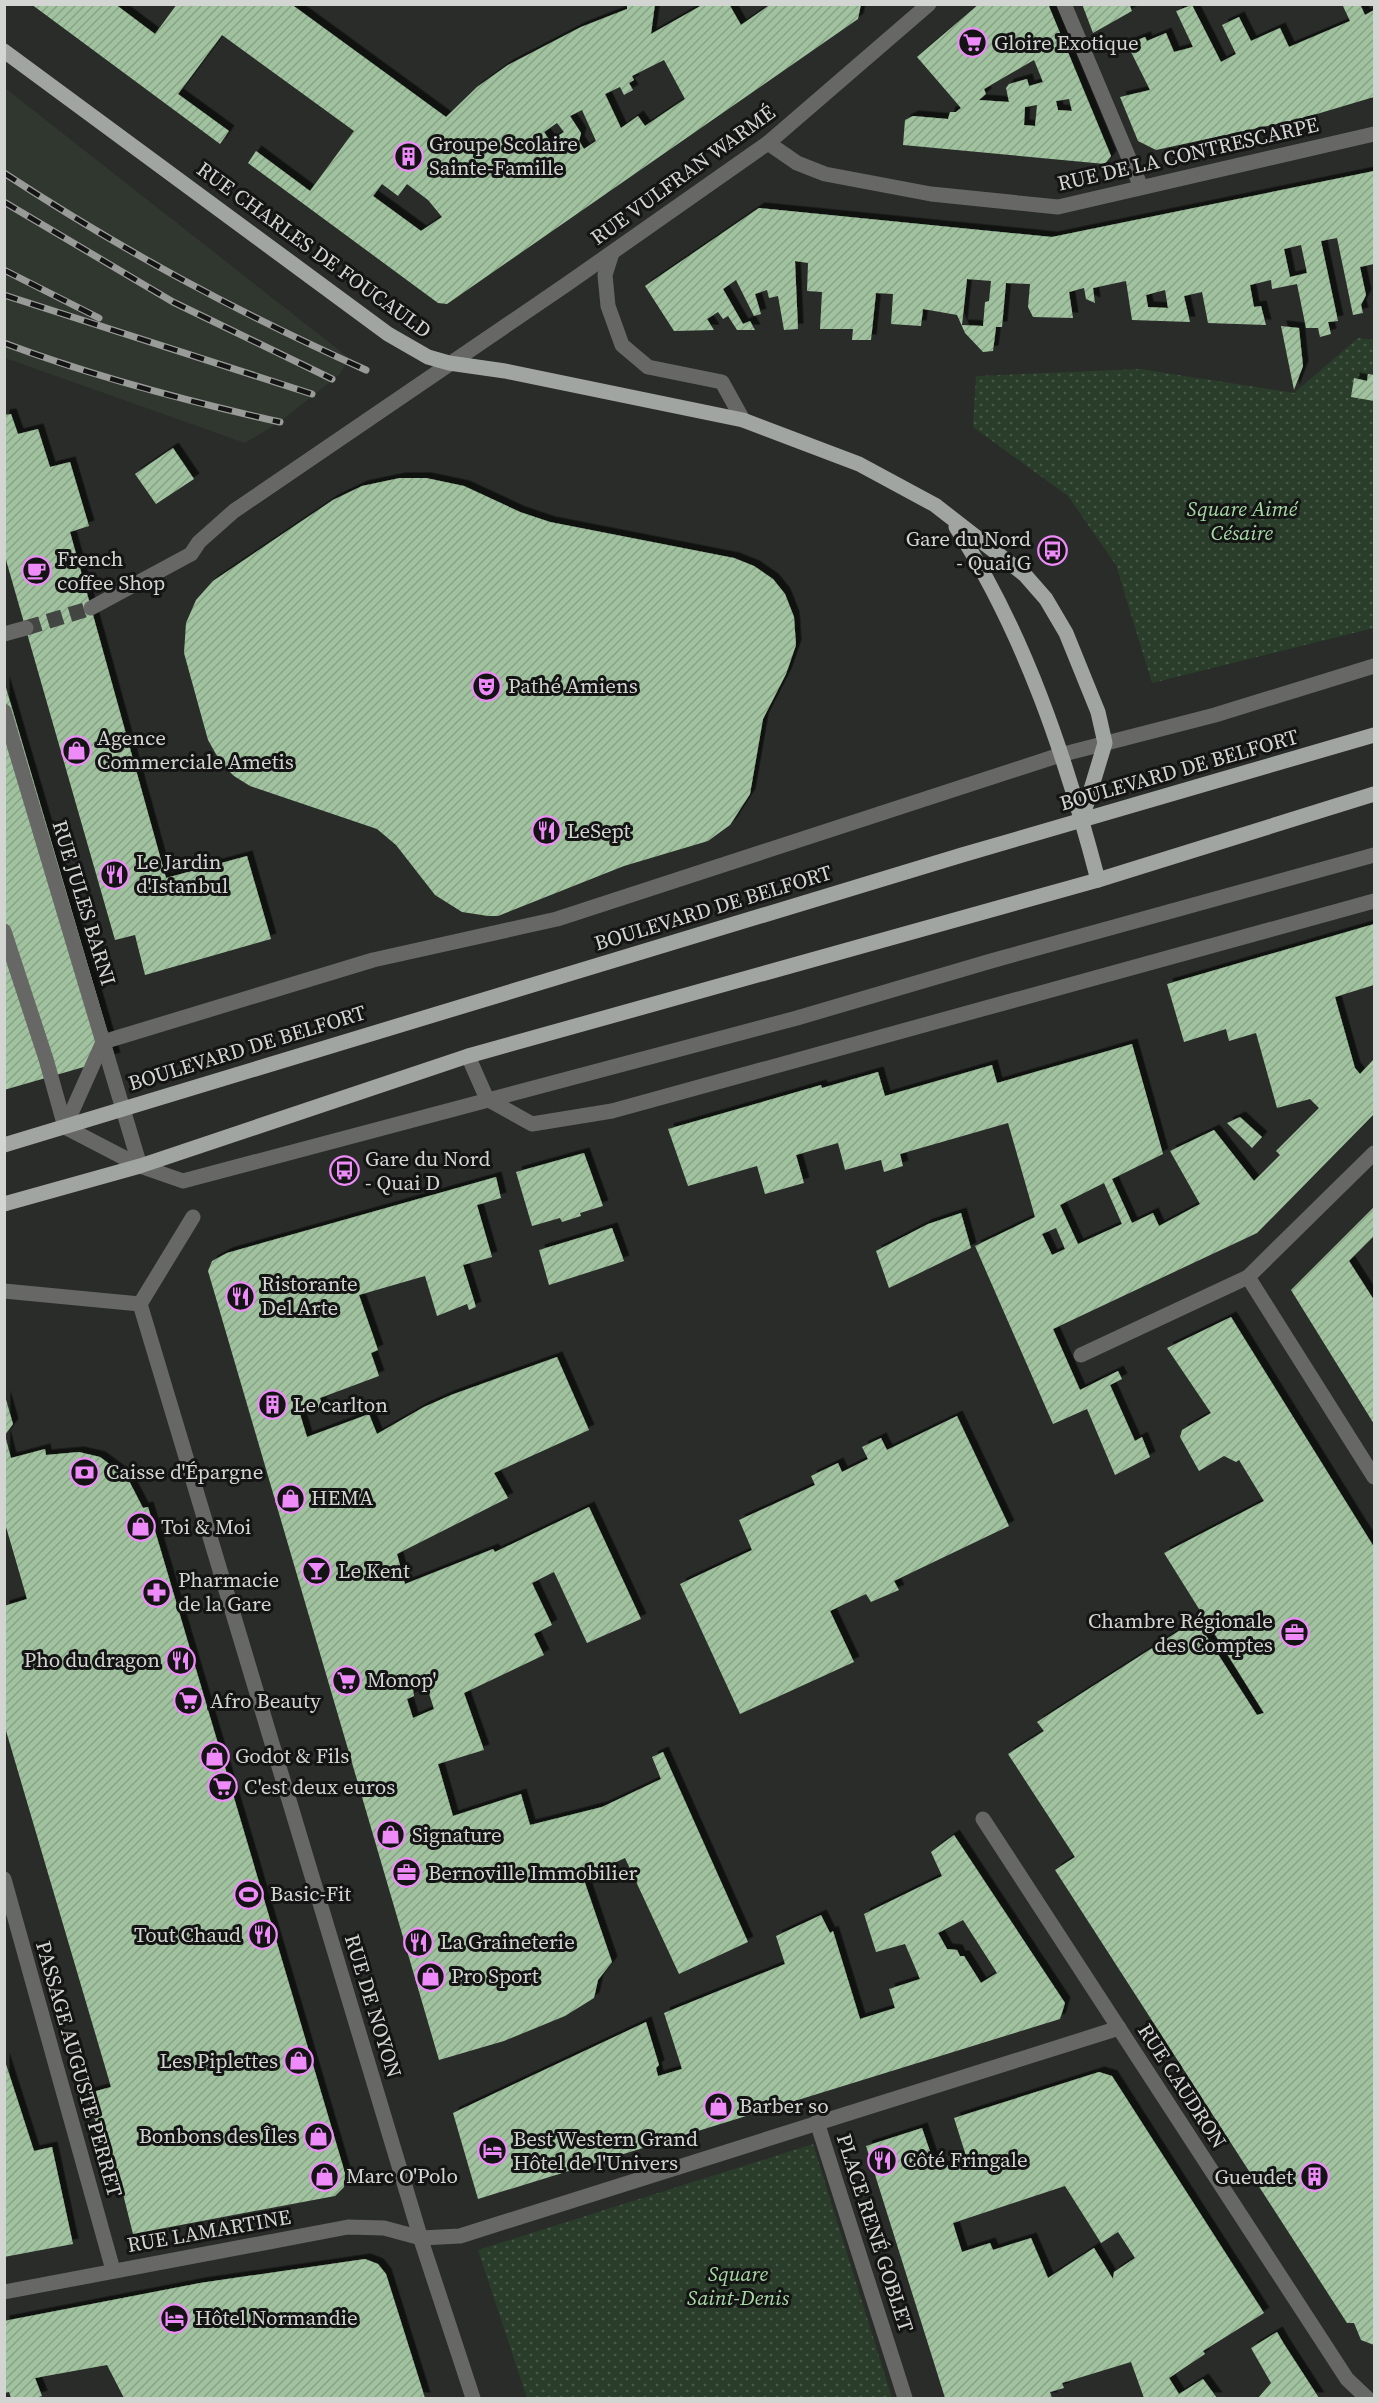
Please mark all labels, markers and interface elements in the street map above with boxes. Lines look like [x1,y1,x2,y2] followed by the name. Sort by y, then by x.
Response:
[957,27,989,59] supermarket icon: Gloire Exotique
[994,28,1139,57] place label: Gloire Exotique
[584,98,781,252] street label: RUE VULFRAN WARMÉ
[1055,109,1321,198] street label: RUE DE LA CONTRESCARPE
[429,129,578,182] place label: Groupe Scolaire Sainte-Famille
[392,140,424,172] building icon: Groupe Scolaire Sainte-Famille
[191,155,438,345] street label: RUE CHARLES DE FOUCAULD
[1187,494,1299,547] park label: Square Aimé Césaire
[906,524,1031,577] place label: Gare du Nord - Quai G
[1036,535,1068,567] bus stop icon: Gare du Nord - Quai G
[57,544,165,597] place label: French coffee Shop
[20,555,52,587] cafe icon: French coffee Shop
[471,670,503,702] theatre icon: Pathé Amiens
[508,671,638,700] place label: Pathé Amiens
[1056,721,1302,817] street label: BOULEVARD DE BELFORT
[97,723,294,776] place label: Agence Commerciale Ametis
[60,734,92,766] shop icon: Agence Commerciale Ametis
[530,815,562,847] restaurant icon: LeSept
[567,816,631,845] place label: LeSept
[46,817,123,989] street label: RUE JULES BARNI
[136,847,228,900] place label: Le Jardin d'Istanbul
[591,857,835,957] street label: BOULEVARD DE BELFORT
[99,858,131,890] restaurant icon: Le Jardin d'Istanbul
[125,997,369,1097] street label: BOULEVARD DE BELFORT
[365,1144,490,1197] place label: Gare du Nord - Quai D
[328,1155,360,1187] bus stop icon: Gare du Nord - Quai D
[261,1269,358,1322] place label: Ristorante Del Arte
[224,1280,256,1312] restaurant icon: Ristorante Del Arte
[256,1389,288,1421] building icon: Le carlton
[293,1390,388,1419] place label: Le carlton
[69,1456,101,1488] bank icon: Caisse d'Épargne
[106,1457,263,1486] place label: Caisse d'Épargne
[274,1482,306,1514] shop icon: HEMA
[311,1483,373,1512] place label: HEMA
[124,1511,156,1543] shop icon: Toi & Moi
[161,1512,251,1541] place label: Toi & Moi
[301,1555,333,1587] bar icon: Le Kent
[338,1556,410,1585] place label: Le Kent
[178,1565,279,1618] place label: Pharmacie de la Gare
[141,1576,173,1608] pharmacy icon: Pharmacie de la Gare
[1088,1606,1273,1659] place label: Chambre Régionale des Comptes
[1278,1617,1310,1649] office icon: Chambre Régionale des Comptes
[165,1644,197,1676] restaurant icon: Pho du dragon
[24,1645,160,1674] place label: Pho du dragon
[330,1664,362,1696] supermarket icon: Monop'
[367,1665,436,1694] place label: Monop'
[173,1685,205,1717] supermarket icon: Afro Beauty
[210,1686,321,1715] place label: Afro Beauty
[198,1740,230,1772] shop icon: Godot & Fils
[235,1741,349,1770] place label: Godot & Fils
[207,1771,239,1803] supermarket icon: C'est deux euros
[244,1772,395,1801] place label: C'est deux euros
[375,1819,407,1851] shop icon: Signature
[412,1820,502,1849] place label: Signature
[391,1857,423,1889] office icon: Bernoville Immobilier
[428,1858,638,1887] place label: Bernoville Immobilier
[233,1878,265,1910] sports icon: Basic-Fit
[270,1879,351,1908] place label: Basic-Fit
[246,1919,278,1951] restaurant icon: Tout Chaud
[134,1920,241,1949] place label: Tout Chaud
[403,1926,435,1958] restaurant icon: La Graineterie
[440,1927,575,1956] place label: La Graineterie
[338,1931,409,2081] street label: RUE DE NOYON
[29,1938,130,2200] street label: PASSAGE AUGUSTE PERRET
[414,1960,446,1992] shop icon: Pro Sport
[451,1961,539,1990] place label: Pro Sport
[1131,2018,1234,2154] street label: RUE CAUDRON
[283,2045,315,2077] shop icon: Les Piplettes
[159,2046,278,2075] place label: Les Piplettes
[702,2090,734,2122] shop icon: Barber so
[739,2091,829,2120] place label: Barber so
[302,2120,334,2152] shop icon: Bonbons des Îles
[139,2121,297,2150] place label: Bonbons des Îles
[513,2124,698,2177] place label: Best Western Grand Hôtel de l'Univers
[830,2130,921,2336] street label: PLACE RENÉ GOBLET
[476,2135,508,2167] hotel icon: Best Western Grand Hôtel de l'Univers
[866,2144,898,2176] restaurant icon: Côté Fringale
[903,2145,1028,2174] place label: Côté Fringale
[309,2160,341,2192] shop icon: Marc O'Polo
[346,2161,458,2190] place label: Marc O'Polo
[1298,2161,1330,2193] building icon: Gueudet
[1214,2162,1293,2191] place label: Gueudet
[125,2202,293,2259] street label: RUE LAMARTINE
[687,2259,789,2312] park label: Square Saint-Denis
[158,2302,190,2334] hotel icon: Hôtel Normandie
[195,2303,358,2332] place label: Hôtel Normandie

